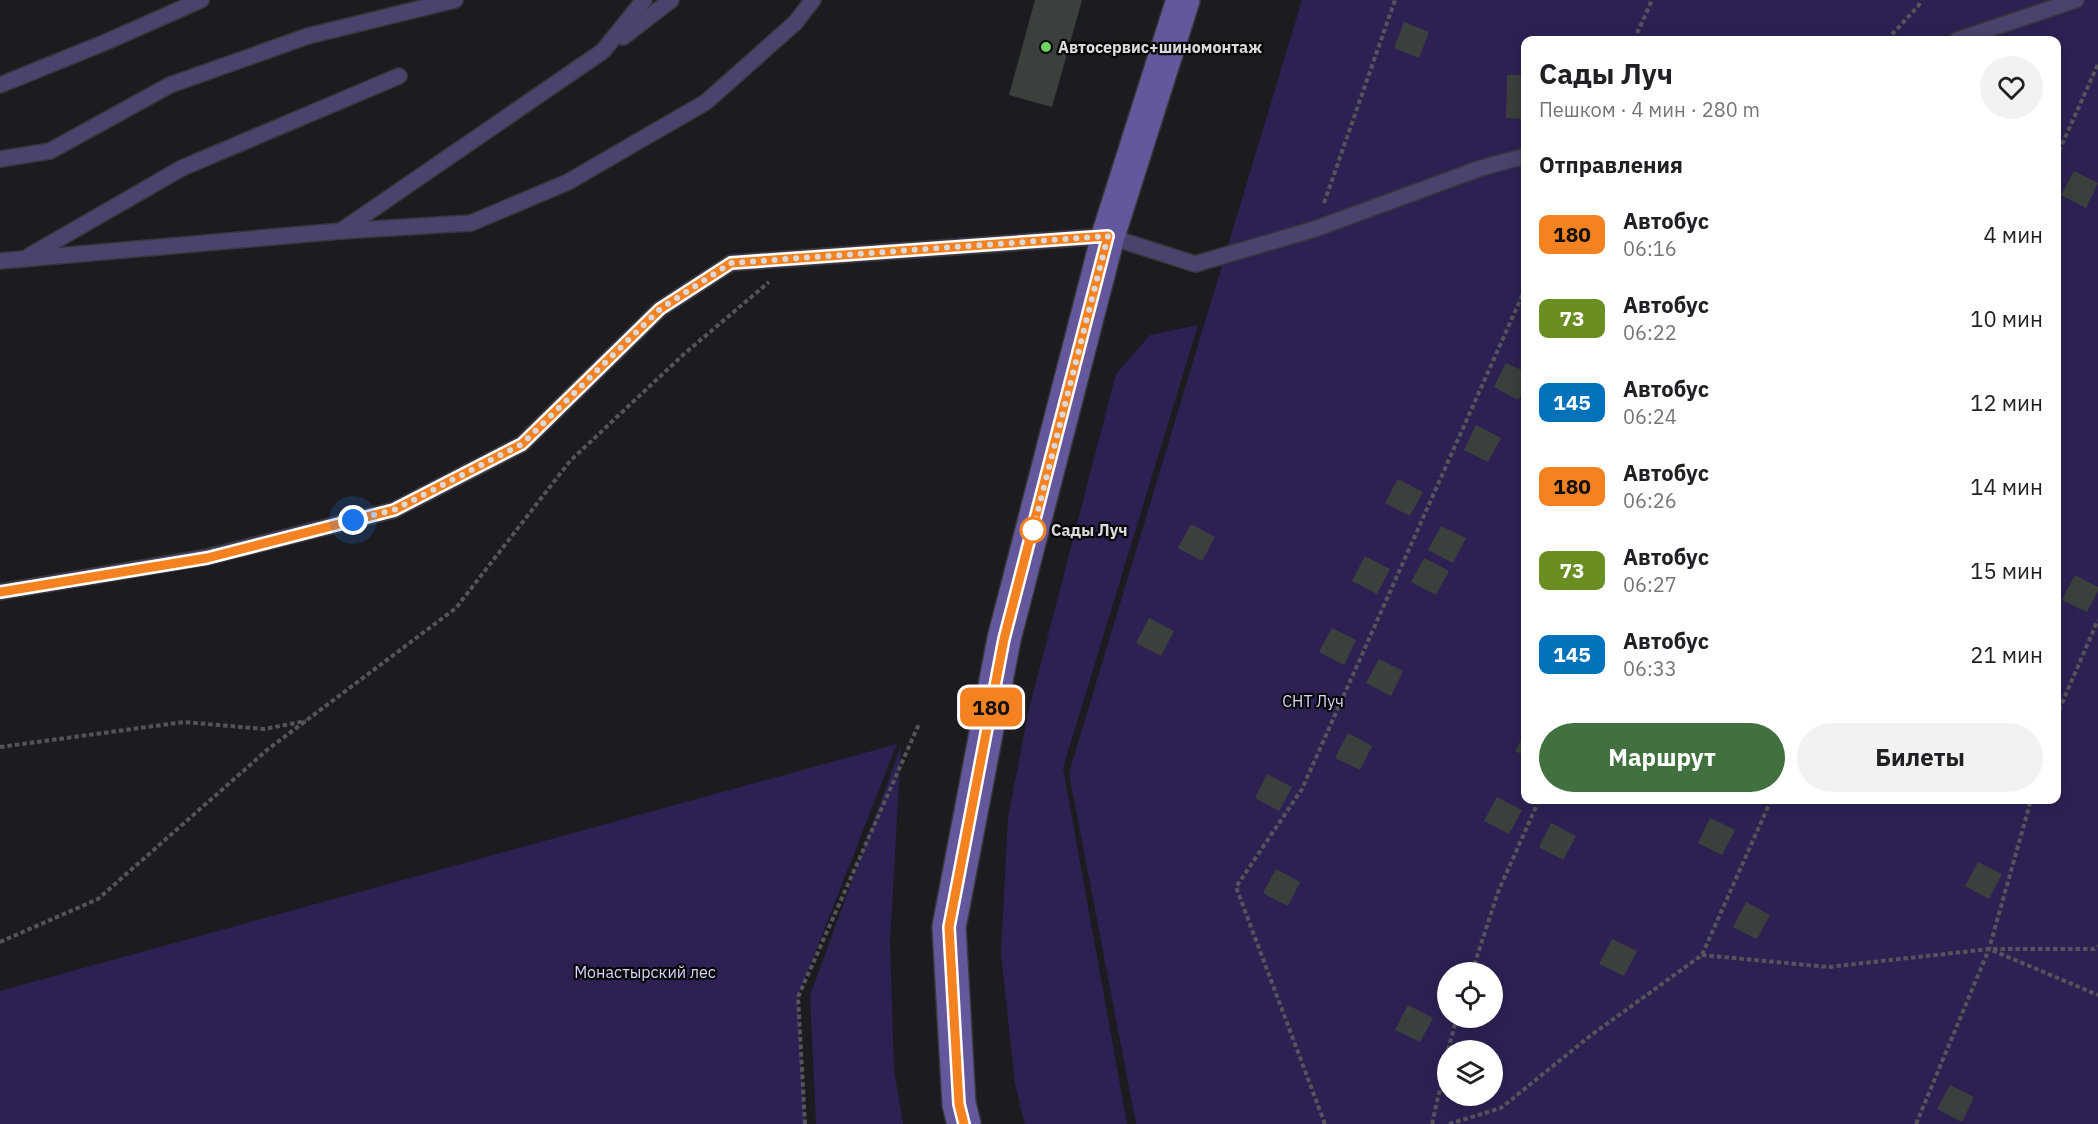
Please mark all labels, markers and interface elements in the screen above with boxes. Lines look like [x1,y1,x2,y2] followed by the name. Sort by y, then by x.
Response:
[1058,37,1262,57] place label: Автосервис+шиномонтаж
[1039,40,1053,54] marker: Автосервис+шиномонтаж
[1539,55,1673,92] text: Сады Луч
[1980,56,2043,119] button: heart
[1539,96,1760,123] text: Пешком · 4 мин · 280 m
[1539,150,1683,179] text: Отправления
[1623,206,1709,235] text: Автобус
[1553,220,1591,248] text: 180
[1983,220,2043,249] text: 4 мин
[1623,235,1677,262] text: 06:16
[1623,290,1709,319] text: Автобус
[1559,304,1585,332] text: 73
[1970,304,2043,333] text: 10 мин
[1623,319,1677,346] text: 06:22
[1623,374,1709,403] text: Автобус
[1553,388,1591,416] text: 145
[1970,388,2043,417] text: 12 мин
[1623,403,1677,430] text: 06:24
[1623,458,1709,487] text: Автобус
[1553,472,1591,500] text: 180
[1970,472,2043,501] text: 14 мин
[1623,487,1677,514] text: 06:26
[338,505,368,535] your location
[1020,517,1046,543] marker: Сады Луч
[1051,520,1127,540] place label: Сады Луч
[1623,542,1709,571] text: Автобус
[1559,556,1585,584] text: 73
[1970,556,2043,585] text: 15 мин
[1623,571,1677,598] text: 06:27
[1623,626,1709,655] text: Автобус
[1553,640,1591,668] text: 145
[1970,640,2043,669] text: 21 мин
[1623,655,1677,682] text: 06:33
[956,688,1026,726] line badge: 180
[1282,691,1344,711] park label: СНТ Луч
[972,693,1010,721] text: 180
[1539,723,1785,792] button: Маршрут
[1797,723,2043,792] button: Билеты
[574,962,716,982] park label: Монастырский лес
[1437,962,1503,1106] map controls
[1437,962,1503,1028] button: locate
[1437,1040,1503,1106] button: layers

